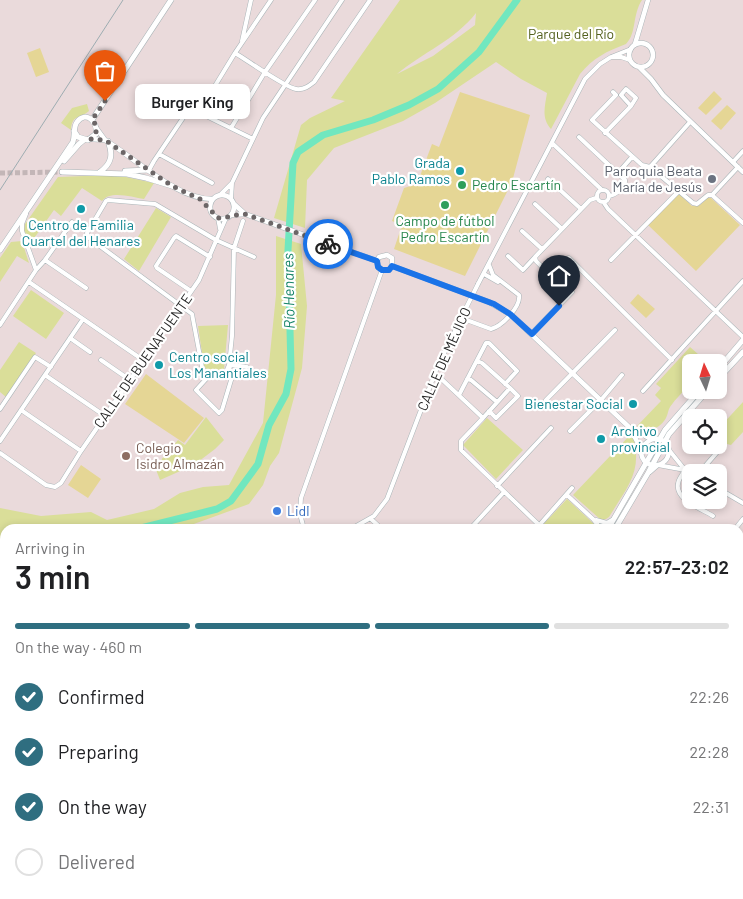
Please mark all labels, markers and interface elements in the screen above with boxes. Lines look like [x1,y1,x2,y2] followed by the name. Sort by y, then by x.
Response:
[528,25,614,42] park label: Parque del Río
[84,50,126,101] pin
[91,57,119,85] icon: bag
[135,84,250,118] callout: Burger King
[151,92,234,111] text: Burger King
[372,154,450,187] place label: Grada Pablo Ramos
[605,162,702,195] place label: Parroquia Beata María de Jesús
[454,165,466,177] marker: Grada Pablo Ramos
[706,173,718,185] marker: Parroquia Beata María de Jesús
[472,176,561,193] place label: Pedro Escartín
[456,179,468,191] marker: Pedro Escartín
[439,199,451,211] marker: Campo de fútbol Pedro Escartín
[75,203,87,215] marker: Centro de Familia Cuartel del Henares
[395,212,495,245] place label: Campo de fútbol Pedro Escartín
[22,216,140,249] place label: Centro de Familia Cuartel del Henares
[303,219,353,269] courier
[314,230,342,258] icon: bike
[278,253,298,329] water label: Río Henares
[538,255,580,306] pin
[545,262,573,290] icon: home
[90,290,195,431] street label: CALLE DE BUENAFUENTE
[413,304,474,413] street label: CALLE DE MÉJICO
[169,348,267,381] place label: Centro social Los Manantiales
[682,354,728,399] north arrow
[682,354,727,509] map controls
[153,359,165,371] marker: Centro social Los Manantiales
[525,395,623,412] place label: Bienestar Social
[627,398,639,410] marker: Bienestar Social
[682,409,727,454] button: locate
[611,422,670,455] place label: Archivo provincial
[595,433,607,445] marker: Archivo provincial
[136,439,224,472] place label: Colegio Isidro Almazán
[120,450,132,462] marker: Colegio Isidro Almazán
[682,464,727,509] button: layers
[287,502,309,519] place label: Lidl
[271,505,283,517] marker: Lidl
[15,538,85,557] text: Arriving in
[625,555,729,578] text: 22:57–23:02
[15,557,91,595] text: 3 min
[15,637,142,656] text: On the way · 460 m
[15,683,43,711] icon: check
[58,685,145,708] text: Confirmed
[690,687,729,706] text: 22:26
[15,738,43,766] icon: check
[58,740,139,763] text: Preparing
[690,742,729,761] text: 22:28
[15,793,43,821] icon: check
[58,795,147,818] text: On the way
[693,797,729,816] text: 22:31
[58,850,135,873] text: Delivered

